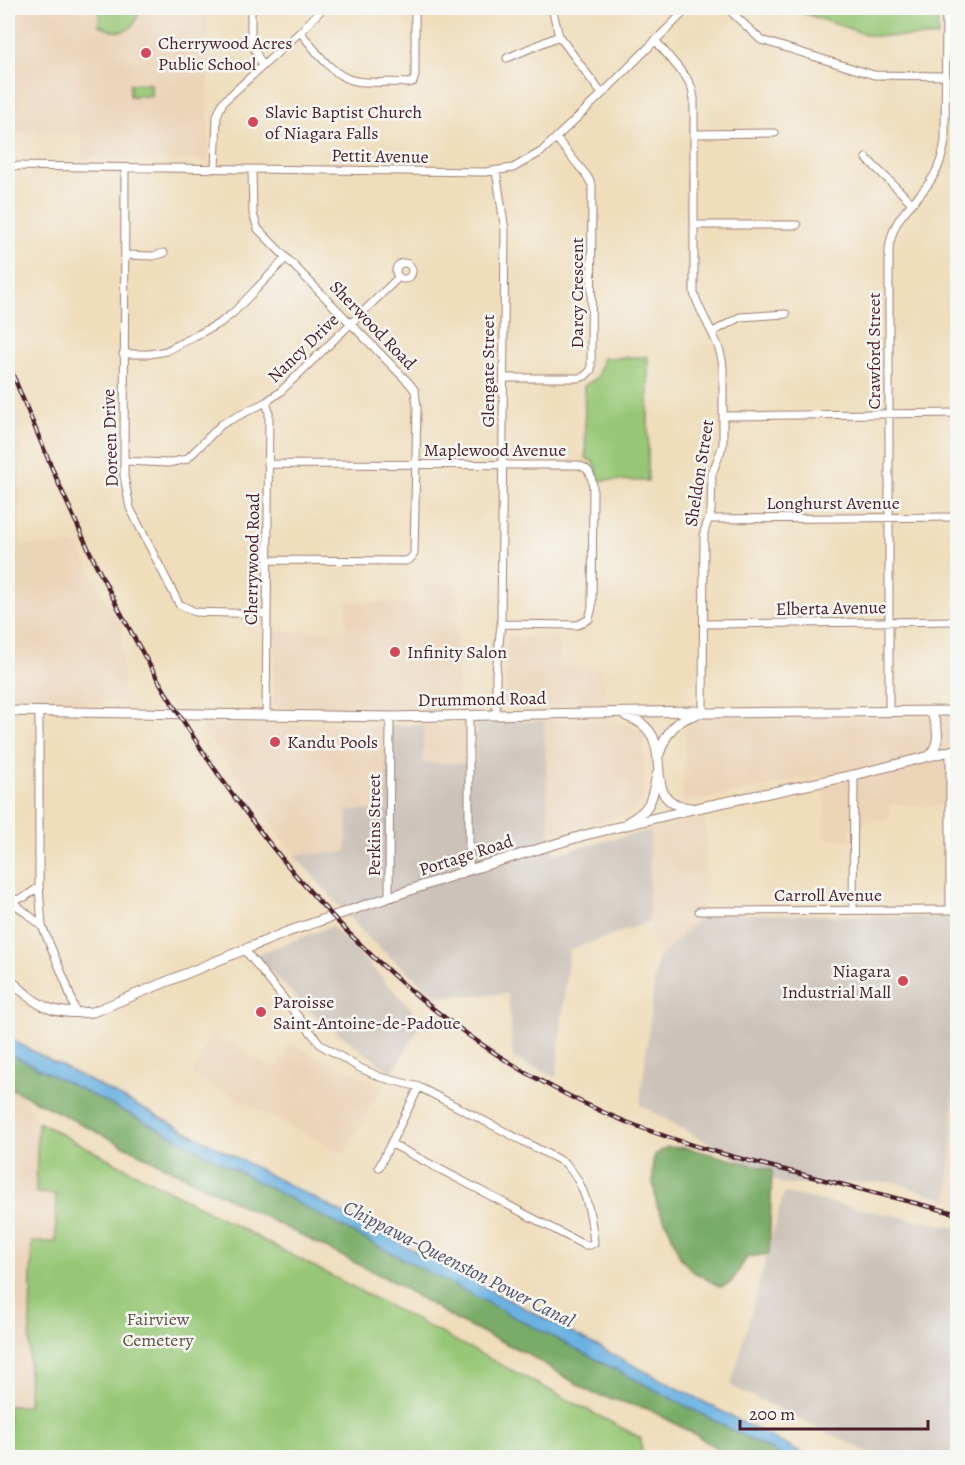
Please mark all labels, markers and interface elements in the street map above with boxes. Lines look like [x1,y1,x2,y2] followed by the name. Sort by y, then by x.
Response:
[158,31,292,76] place label: Cherrywood Acres Public School
[139,46,153,60] marker: Cherrywood Acres Public School
[265,100,422,145] place label: Slavic Baptist Church of Niagara Falls
[246,115,260,129] marker: Slavic Baptist Church of Niagara Falls
[331,143,429,169] street label: Pettit Avenue
[565,237,589,349] street label: Darcy Crescent
[324,275,422,375] street label: Sherwood Road
[862,292,886,410] street label: Crawford Street
[262,308,344,388] street label: Nancy Drive
[476,314,500,428] street label: Glengate Street
[96,388,124,488] street label: Doreen Drive
[679,418,719,528] street label: Sheldon Street
[424,438,566,462] street label: Maplewood Avenue
[766,491,900,515] street label: Longhurst Avenue
[239,492,265,625] street label: Cherrywood Road
[775,595,887,621] street label: Elberta Avenue
[407,640,507,664] place label: Infinity Salon
[388,645,402,659] marker: Infinity Salon
[417,686,547,712] street label: Drummond Road
[287,730,378,754] place label: Kandu Pools
[268,735,282,749] marker: Kandu Pools
[362,773,386,877] street label: Perkins Street
[416,828,516,881] street label: Portage Road
[774,883,882,907] street label: Carroll Avenue
[782,959,892,1004] place label: Niagara Industrial Mall
[896,974,910,988] marker: Niagara Industrial Mall
[273,990,461,1035] place label: Paroisse Saint-Antoine-de-Padoue
[254,1005,268,1019] marker: Paroisse Saint-Antoine-de-Padoue
[339,1194,579,1334] water label: Chippawa-Queenston Power Canal
[122,1307,195,1352] park label: Fairview Cemetery
[740,1393,928,1431] scale bar
[749,1402,795,1426] text: 200 m

